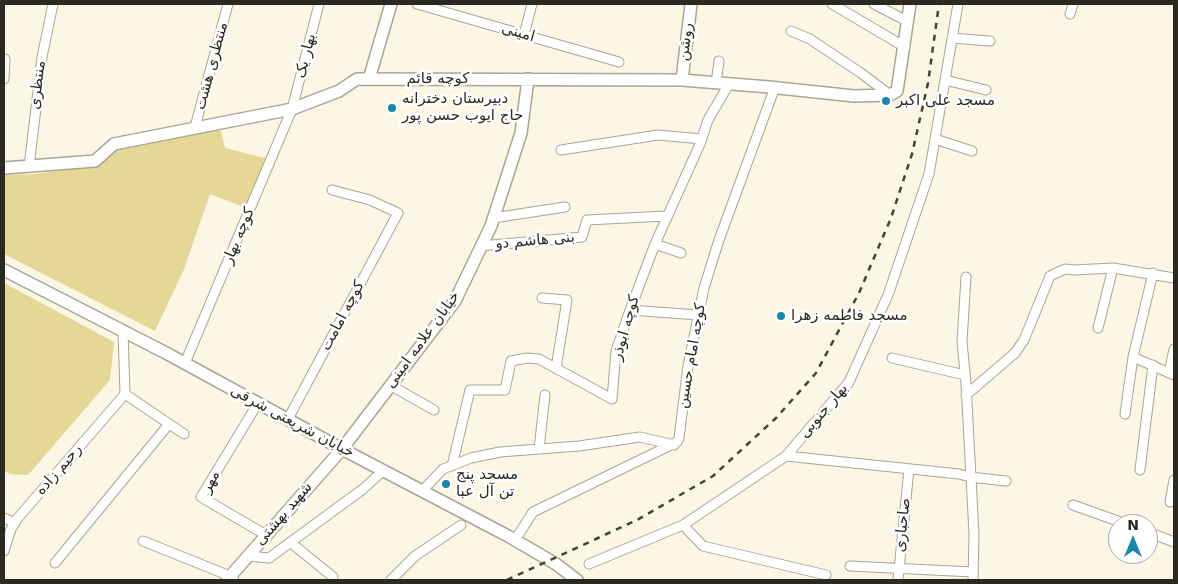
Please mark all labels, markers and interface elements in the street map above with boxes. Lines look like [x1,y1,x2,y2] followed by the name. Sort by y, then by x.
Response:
[192,20,232,112] street label: منتظری هشت
[499,20,537,46] street label: امینی
[675,22,697,62] street label: روشن
[292,32,320,80] street label: بهار یک
[26,59,50,111] street label: منتظری
[407,70,469,88] street label: کوچه قائم
[402,90,523,125] place label: دبیرستان دخترانه حاج ایوب حسن پور
[896,92,995,110] place label: مسجد علی اکبر
[880,95,892,107] marker: مسجد علی اکبر
[386,102,398,114] marker: دبیرستان دخترانه حاج ایوب حسن پور
[219,205,259,267] street label: کوچه بهار
[495,229,575,253] street label: بنی هاشم دو
[317,278,369,354] street label: کوچه امامت
[382,288,464,392] street label: خیابان علامه امینی
[608,293,644,363] street label: کوچه ابوذر
[674,302,710,410] street label: کوچه امام حسین
[791,307,907,325] place label: مسجد فاطمه زهرا
[775,310,787,322] marker: مسجد فاطمه زهرا
[796,380,852,442] street label: بهار جنوبی
[227,382,357,462] street label: خیابان شریعتی شرقی
[32,441,86,499] street label: رحیم زاده
[456,466,518,501] place label: مسجد پنج تن آل عبا
[198,468,224,496] street label: مهر
[440,478,452,490] marker: مسجد پنج تن آل عبا
[252,479,316,549] street label: شهید بهشتی
[891,497,915,553] street label: صاحباری
[1108,514,1158,564] north arrow
[1127,517,1139,533] text: N

